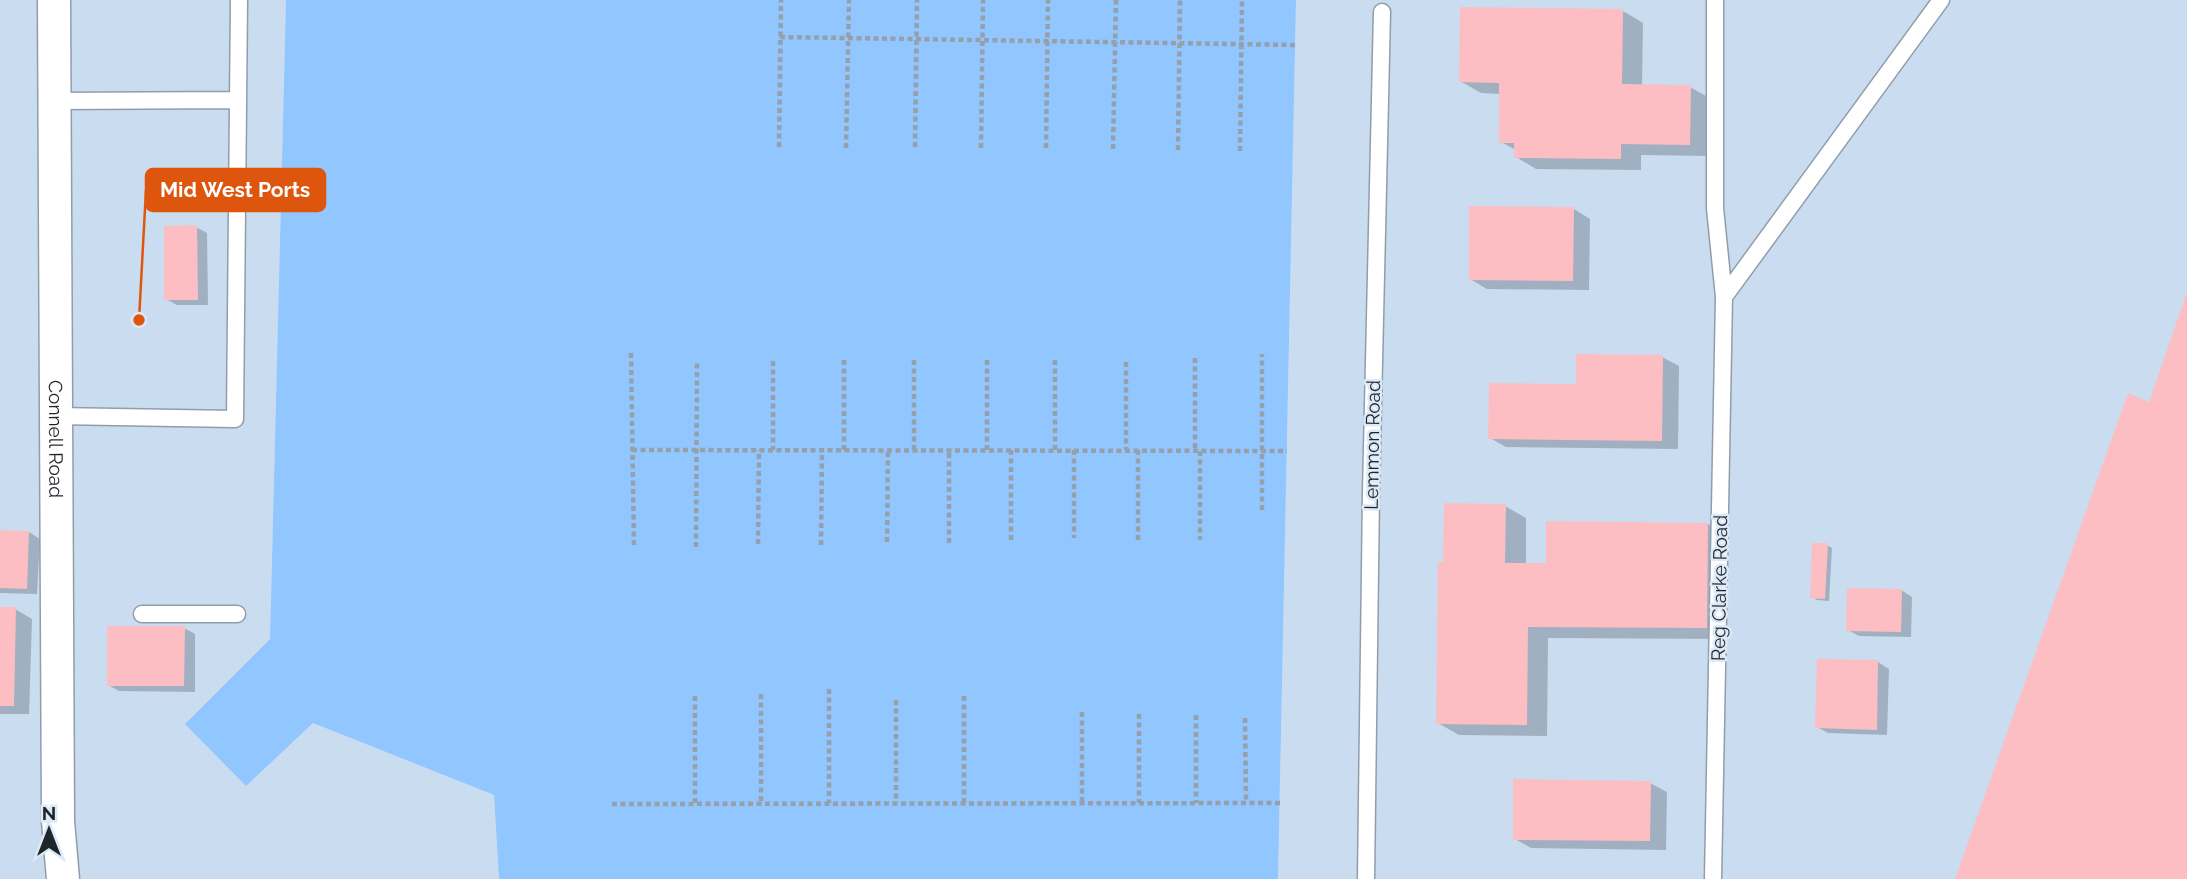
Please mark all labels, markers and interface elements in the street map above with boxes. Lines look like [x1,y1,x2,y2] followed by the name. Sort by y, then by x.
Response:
[146,169,325,211] callout: Mid West Ports
[160,177,310,202] text: Mid West Ports
[45,380,67,498] street label: Connell Road
[1360,380,1384,510] street label: Lemmon Road
[1707,515,1731,661] street label: Reg Clarke Road
[14,795,84,865] north arrow
[42,802,56,824] text: N

